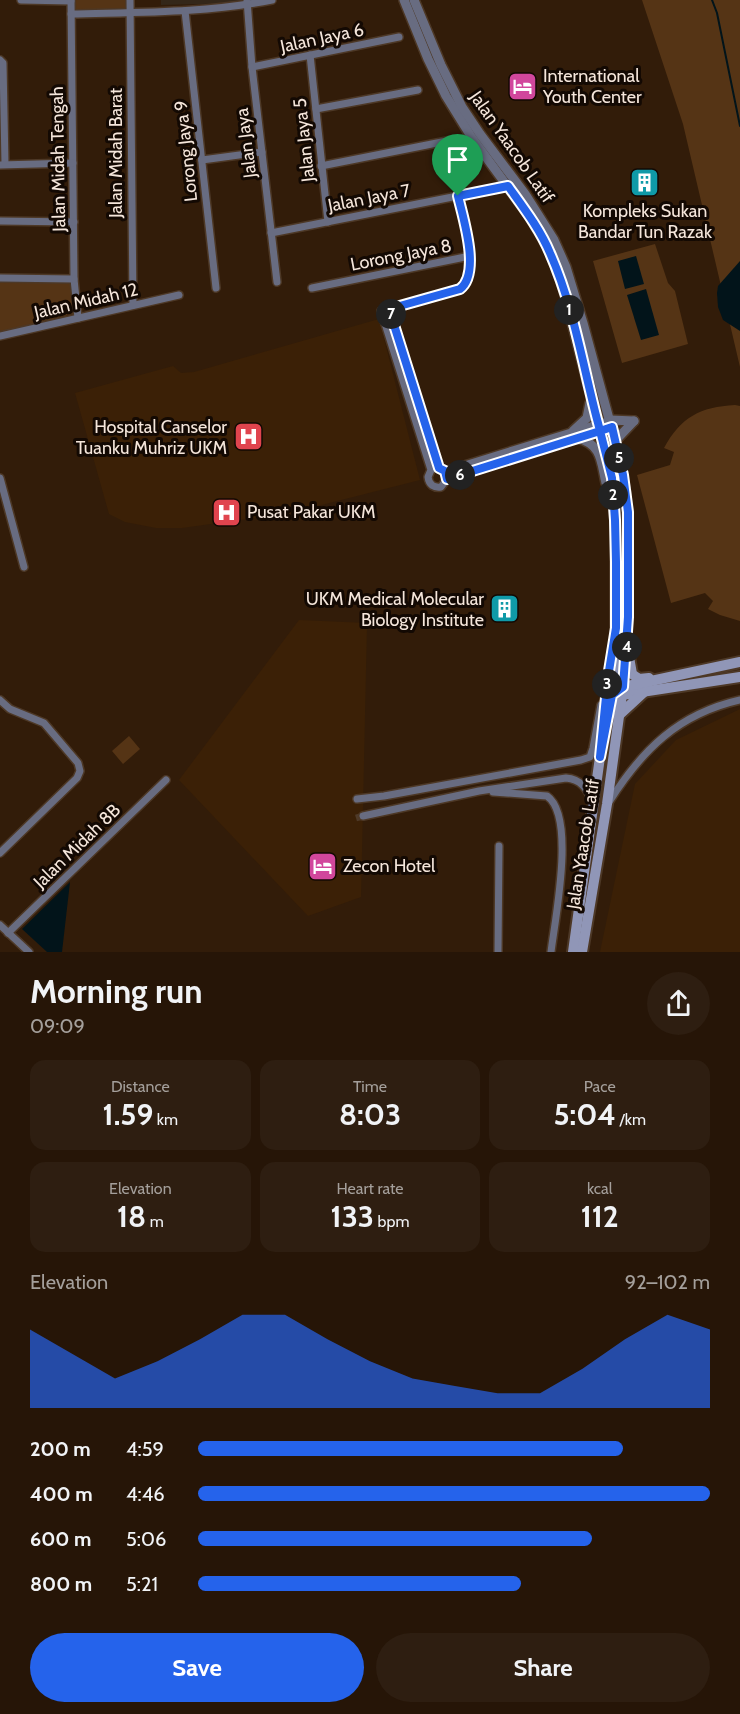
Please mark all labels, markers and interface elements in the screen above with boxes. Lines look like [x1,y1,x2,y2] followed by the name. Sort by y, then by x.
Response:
[277,18,366,58] street label: Jalan Jaya 6
[542,65,642,108] place label: International Youth Center
[506,70,538,102] hotel icon: International Youth Center
[46,86,70,233] street label: Jalan Midah Tengah
[465,86,559,207] street label: Jalan Yaacob Latif
[105,88,127,219] street label: Jalan Midah Barat
[289,97,319,184] street label: Jalan Jaya 5
[170,99,202,203] street label: Lorong Jaya 9
[231,106,261,180] street label: Jalan Jaya
[432,134,483,196] pin
[441,143,474,176] icon: arrive
[629,166,661,198] building icon: Kompleks Sukan Bandar Tun Razak
[325,179,412,217] street label: Jalan Jaya 7
[578,200,713,243] place label: Kompleks Sukan Bandar Tun Razak
[349,234,453,276] street label: Lorong Jaya 8
[31,278,140,324] street label: Jalan Midah 12
[554,295,584,325] pin: 1
[376,299,406,329] pin: 7
[566,300,572,319] text: 1
[387,304,395,323] text: 7
[76,416,227,459] place label: Hospital Canselor Tuanku Muhriz UKM
[232,421,264,453] hospital icon: Hospital Canselor Tuanku Muhriz UKM
[604,443,634,473] pin: 5
[615,448,623,467] text: 5
[445,460,475,490] pin: 6
[456,465,465,484] text: 6
[598,480,628,510] pin: 2
[609,485,617,504] text: 2
[210,496,242,528] hospital icon: Pusat Pakar UKM
[247,501,376,523] place label: Pusat Pakar UKM
[306,588,484,631] place label: UKM Medical Molecular Biology Institute
[489,593,521,625] building icon: UKM Medical Molecular Biology Institute
[612,632,642,662] pin: 4
[622,637,632,656] text: 4
[592,669,622,699] pin: 3
[603,674,611,693] text: 3
[562,777,604,912] street label: Jalan Yaacob Latif
[28,799,125,894] street label: Jalan Midah 8B
[306,850,338,882] hotel icon: Zecon Hotel
[343,855,436,877] place label: Zecon Hotel
[30,971,202,1011] text: Morning run
[647,972,710,1035] button: share
[30,1014,85,1038] text: 09:09
[111,1077,170,1096] text: Distance
[353,1077,387,1096] text: Time
[584,1077,616,1096] text: Pace
[103,1096,153,1133] text: 1.59
[339,1096,401,1133] text: 8:03
[553,1096,616,1133] text: 5:04
[153,1110,178,1129] text: km
[616,1110,646,1129] text: /km
[109,1179,172,1198] text: Elevation
[337,1179,403,1198] text: Heart rate
[587,1179,612,1198] text: kcal
[117,1198,146,1235] text: 18
[331,1198,374,1235] text: 133
[581,1198,619,1235] text: 112
[146,1212,164,1231] text: m
[374,1212,409,1231] text: bpm
[30,1270,108,1294] text: Elevation
[625,1270,710,1294] text: 92–102 m
[30,1437,91,1461] text: 200 m
[126,1437,164,1461] text: 4:59
[30,1482,93,1506] text: 400 m
[126,1482,165,1506] text: 4:46
[30,1527,91,1551] text: 600 m
[126,1527,166,1551] text: 5:06
[30,1572,92,1596] text: 800 m
[126,1572,158,1596] text: 5:21
[30,1633,364,1702] button: Save
[376,1633,710,1702] button: Share

